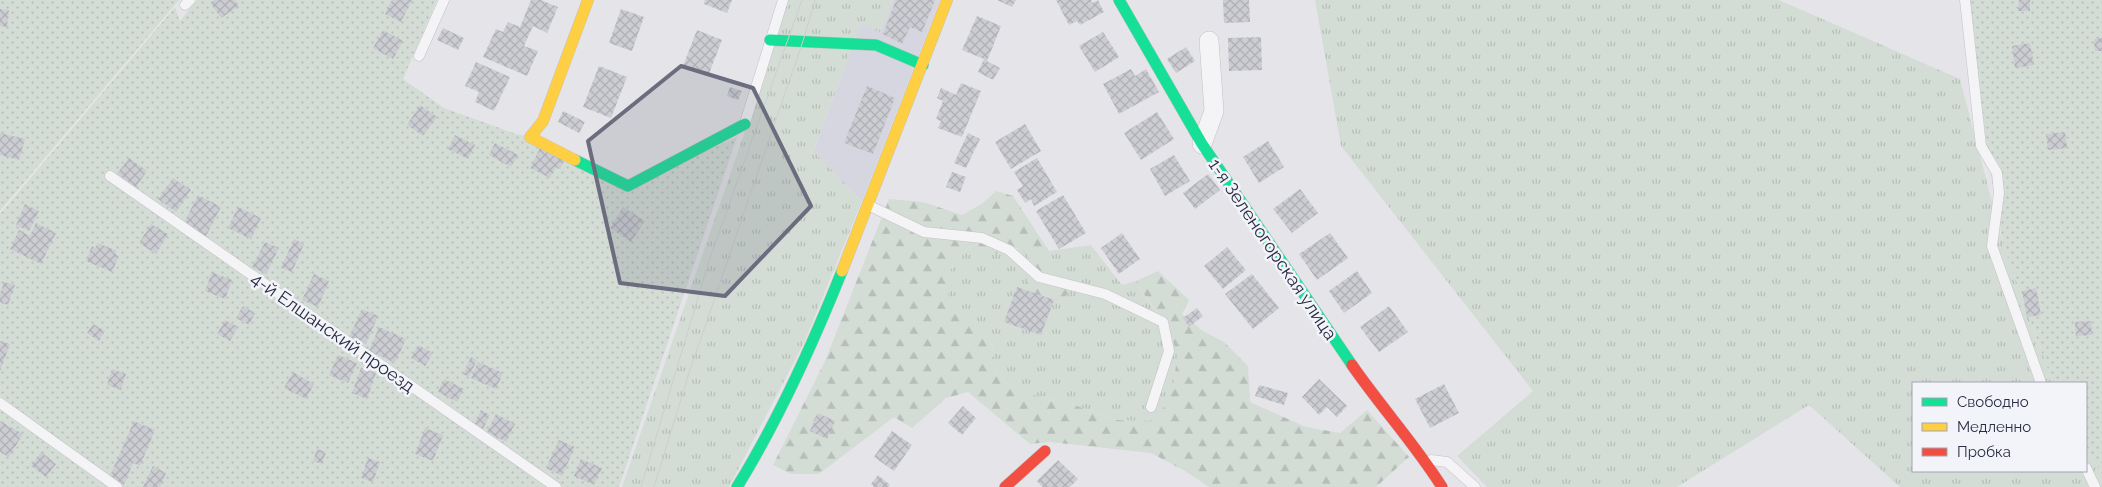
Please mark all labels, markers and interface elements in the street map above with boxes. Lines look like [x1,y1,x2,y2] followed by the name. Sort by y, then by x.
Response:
[1204,154,1342,344] street label: 1-я Зеленогорская улица
[247,267,419,397] street label: 4-й Елшанский проезд
[1912,382,2087,472] legend
[1957,393,2029,411] text: Свободно
[1957,418,2031,436] text: Медленно
[1957,443,2011,461] text: Пробка

